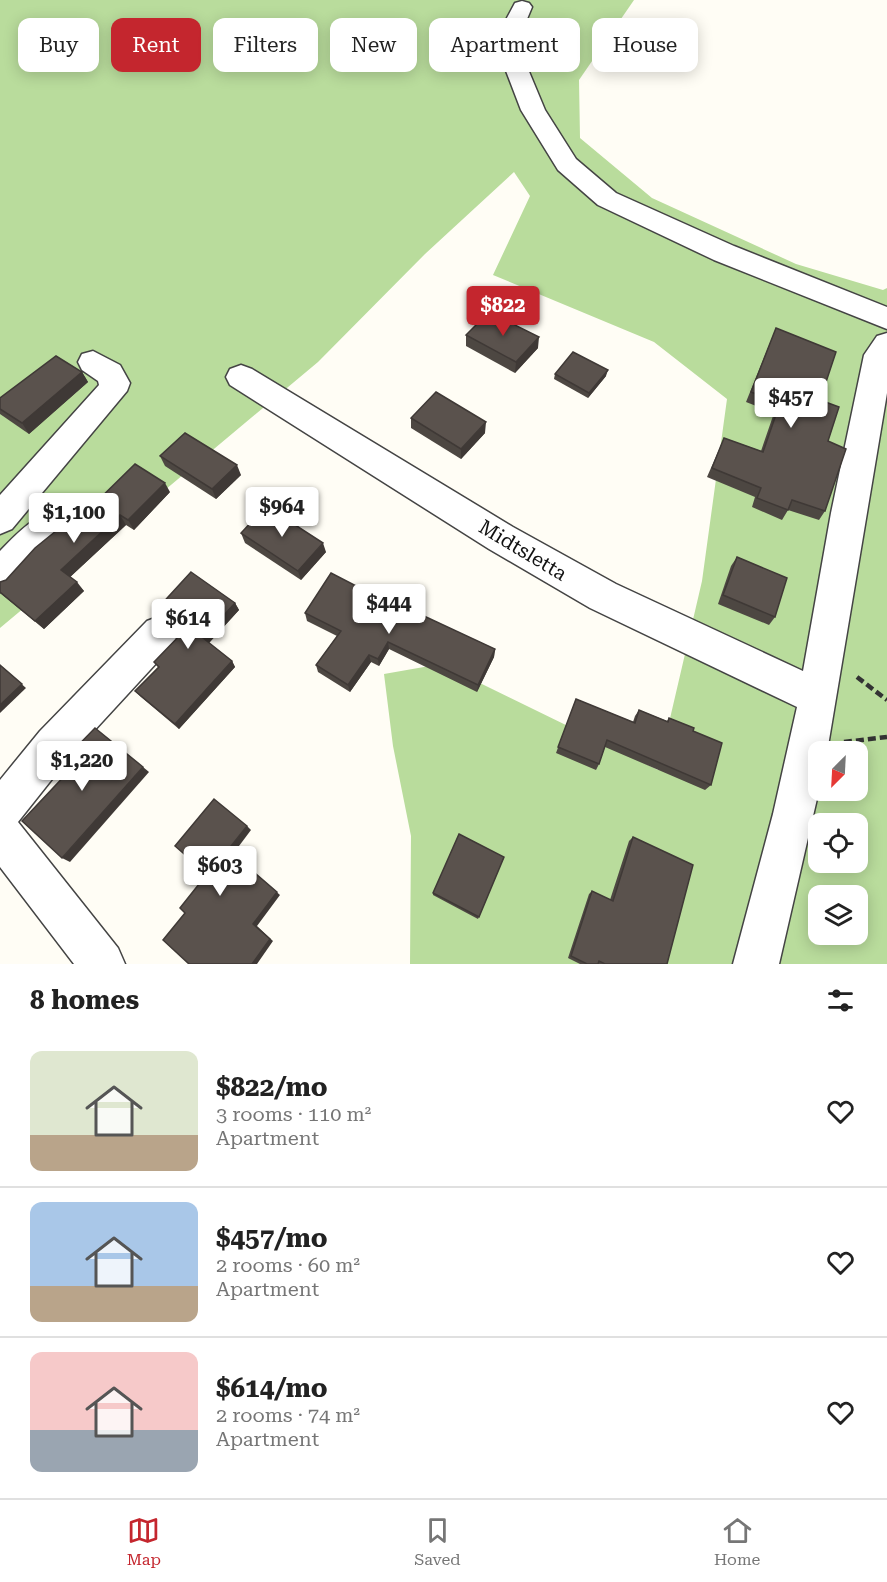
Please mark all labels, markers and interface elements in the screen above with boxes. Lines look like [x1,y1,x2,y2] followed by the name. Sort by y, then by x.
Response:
[18,18,99,72] chip: Buy
[111,18,201,72] chip: Rent
[213,18,318,72] chip: Filters
[330,18,417,72] chip: New
[429,18,580,72] chip: Apartment
[592,18,698,72] chip: House
[467,286,539,337] pin: $822
[481,293,525,317] text: $822
[755,378,827,429] pin: $457
[769,385,813,409] text: $457
[246,487,318,538] pin: $964
[25,493,123,544] pin: $1,100
[260,494,304,518] text: $964
[43,500,105,524] text: $1,100
[475,514,571,586] street label: Midtsletta
[353,584,425,635] pin: $444
[367,591,411,615] text: $444
[152,599,224,650] pin: $614
[166,606,210,630] text: $614
[33,741,131,792] pin: $1,220
[808,741,868,801] north arrow
[808,741,868,945] map controls
[51,748,113,772] text: $1,220
[808,813,868,873] button: locate
[184,846,256,897] pin: $603
[198,853,242,877] text: $603
[808,885,868,945] button: layers
[824,984,857,1017] icon: filters
[30,985,139,1015] text: 8 homes
[216,1072,328,1102] text: $822/mo
[78,1075,150,1147] icon: home
[824,1095,857,1128] icon: heart
[216,1102,371,1126] text: 3 rooms · 110 m²
[216,1126,319,1150] text: Apartment
[216,1223,328,1253] text: $457/mo
[78,1226,150,1298] icon: home
[824,1246,857,1279] icon: heart
[216,1253,360,1277] text: 2 rooms · 60 m²
[216,1277,319,1301] text: Apartment
[216,1373,328,1403] text: $614/mo
[78,1376,150,1448] icon: home
[824,1396,857,1429] icon: heart
[216,1403,360,1427] text: 2 rooms · 74 m²
[216,1427,319,1451] text: Apartment
[127,1514,161,1569] tab: Map
[414,1514,461,1569] tab: Saved
[714,1514,760,1569] tab: Home

